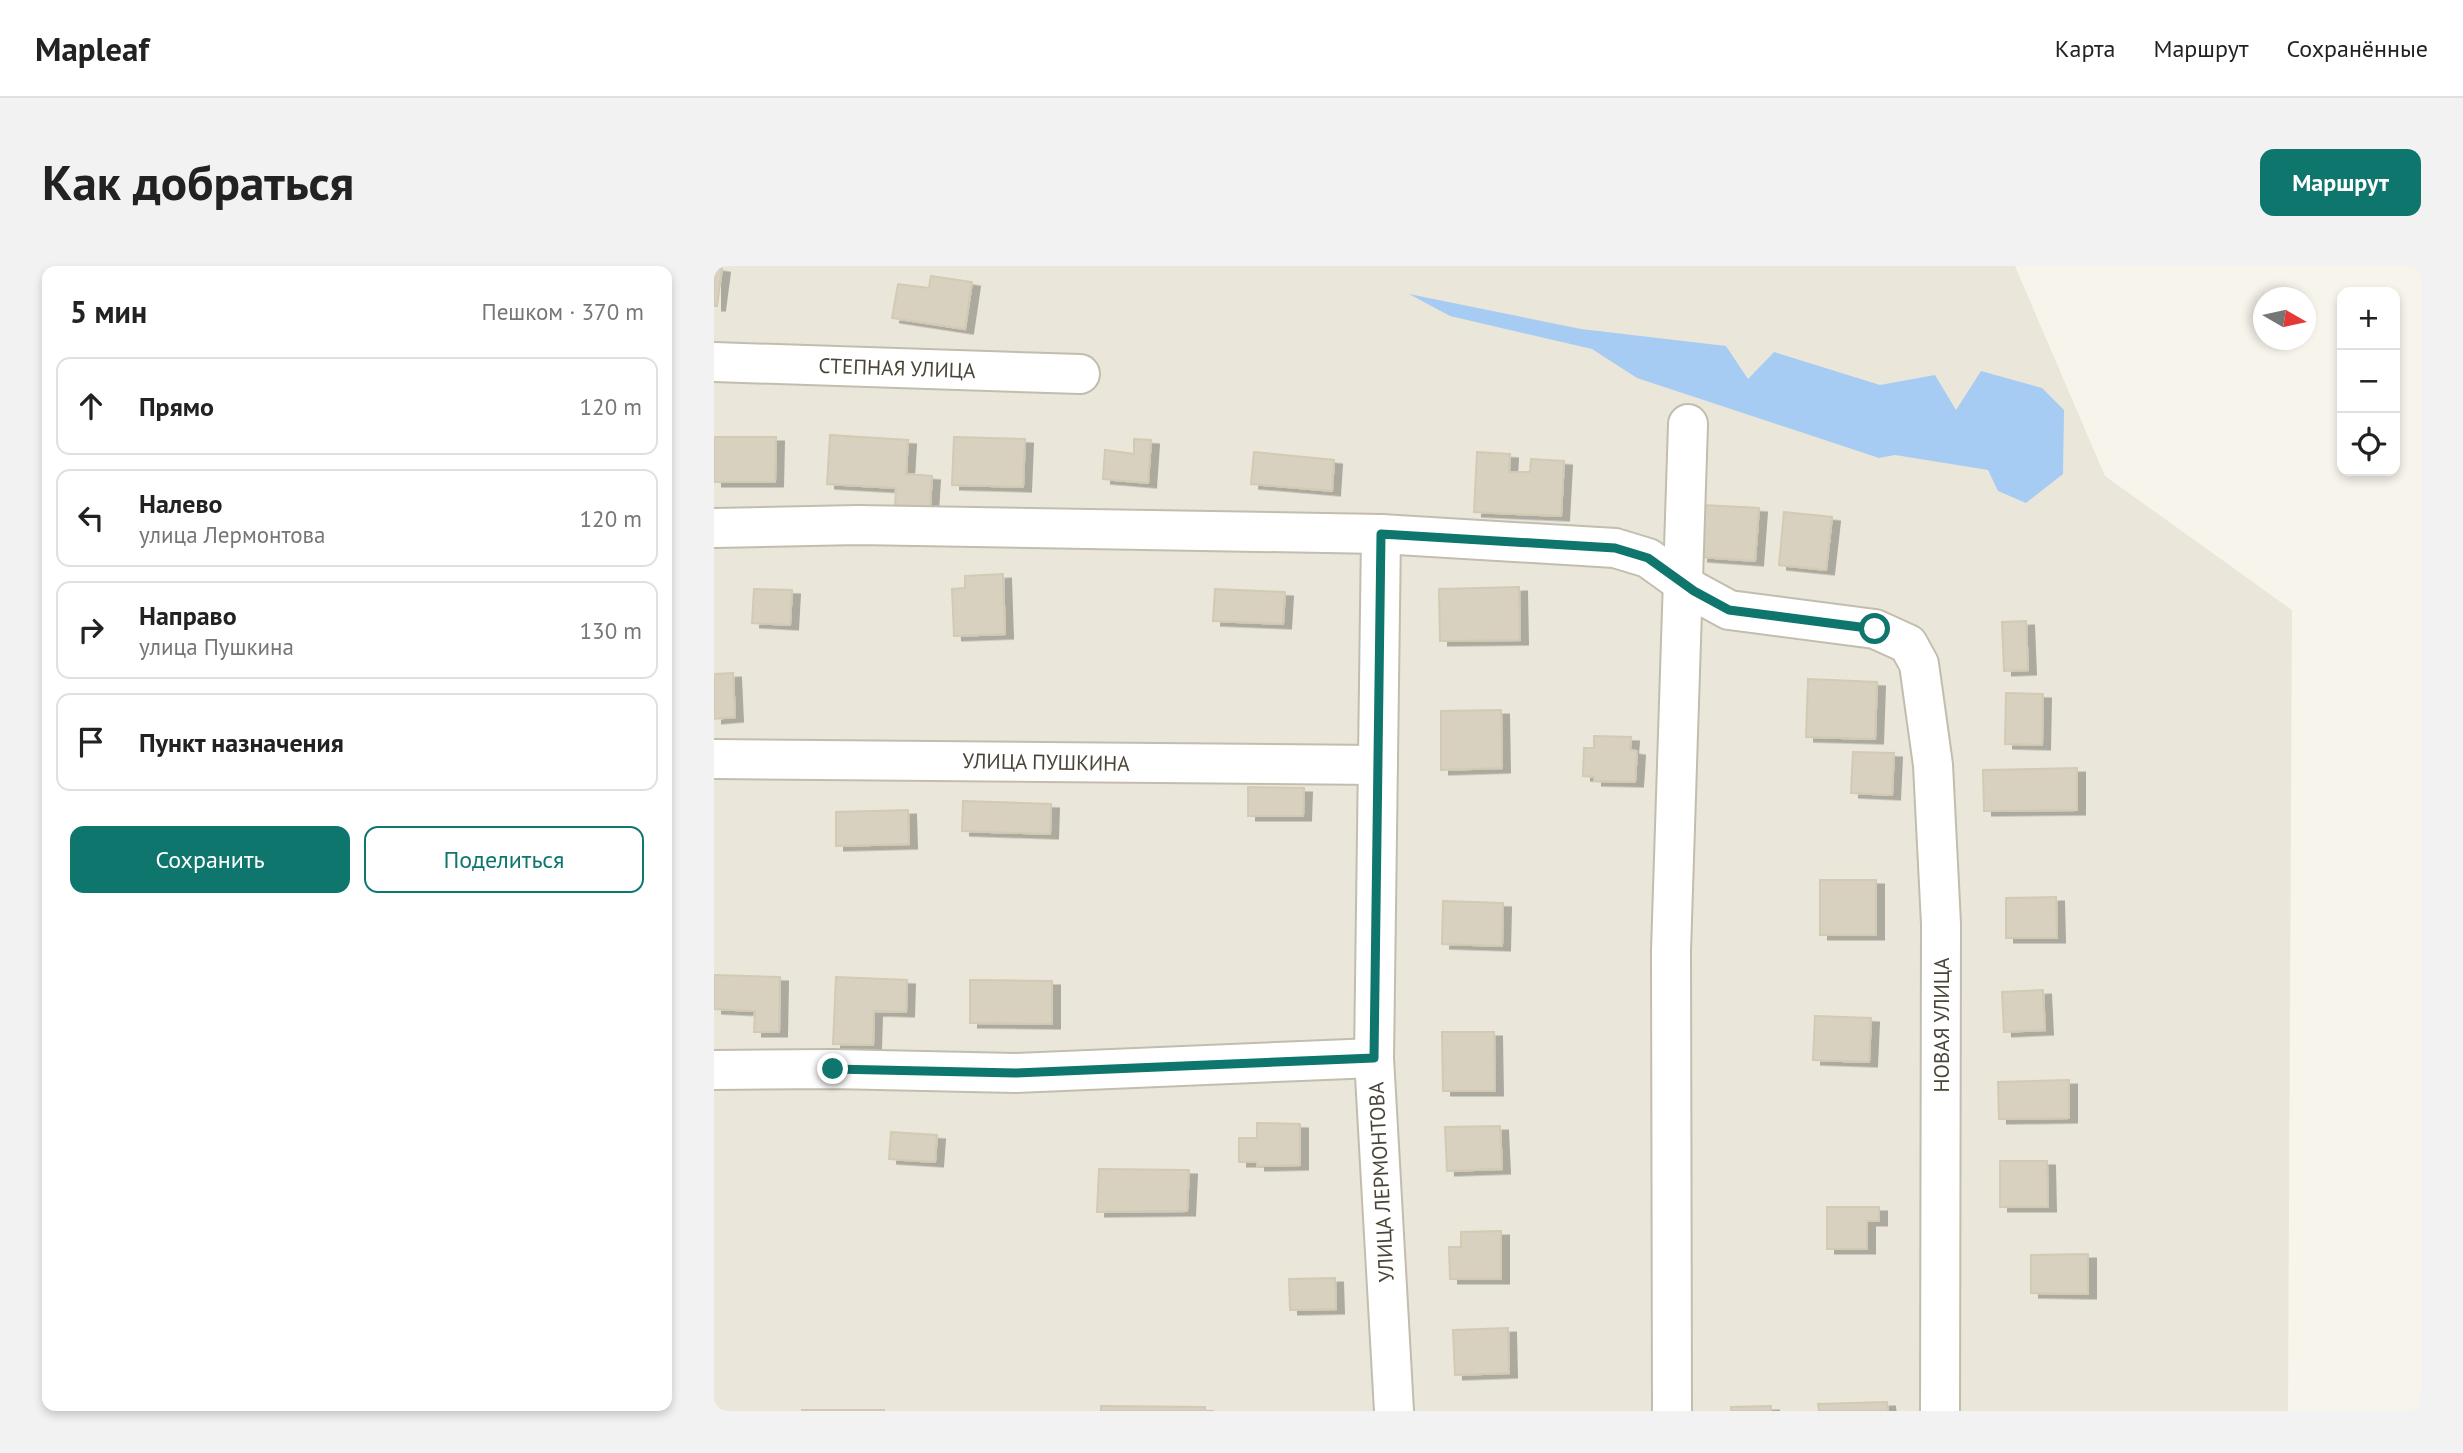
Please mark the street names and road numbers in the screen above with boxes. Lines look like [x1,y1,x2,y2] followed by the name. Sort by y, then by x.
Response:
[818,352,977,384] street label: СТЕПНАЯ УЛИЦА
[962,747,1131,777] street label: УЛИЦА ПУШКИНА
[1928,957,1955,1093] street label: НОВАЯ УЛИЦА
[1362,1081,1400,1283] street label: УЛИЦА ЛЕРМОНТОВА

